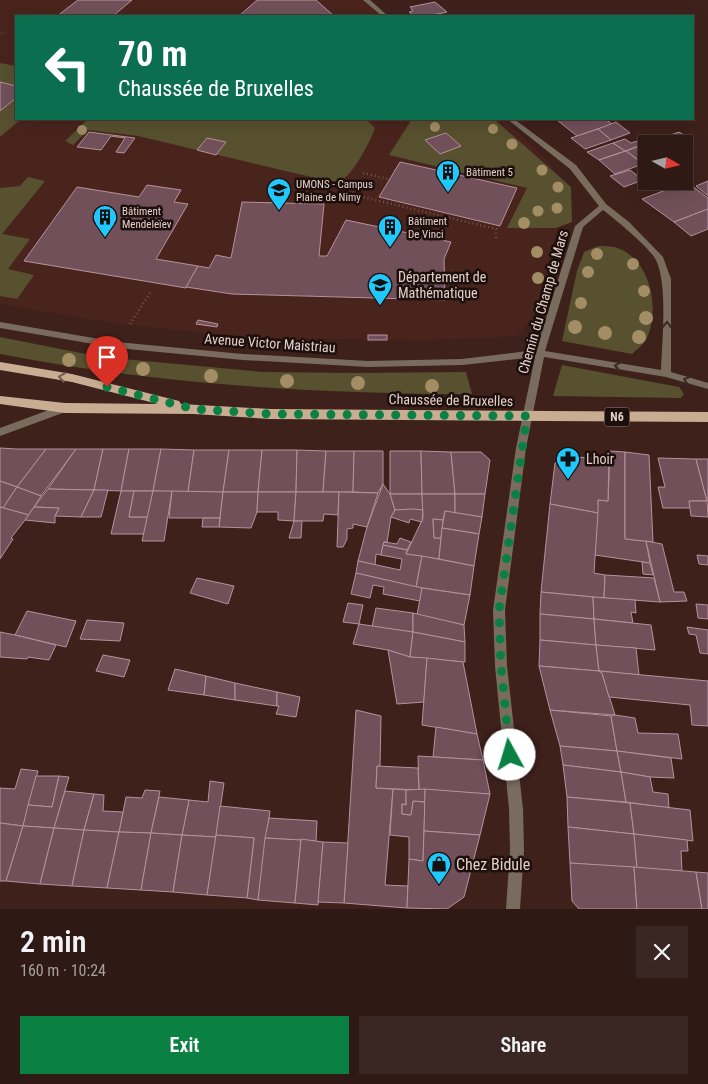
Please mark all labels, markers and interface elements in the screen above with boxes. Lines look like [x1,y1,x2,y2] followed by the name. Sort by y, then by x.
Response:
[118,34,187,75] text: 70 m
[35,35,100,100] icon: left
[118,76,314,101] text: Chaussée de Bruxelles
[638,135,692,190] north arrow
[638,135,693,190] map controls
[435,159,461,193] building icon: Bâtiment 5
[466,166,513,179] place label: Bâtiment 5
[266,177,292,211] school or university icon: UMONS - Campus Plaine de Nimy
[296,178,373,204] place label: UMONS - Campus Plaine de Nimy
[92,204,118,238] building icon: Bâtiment Mendeleïev
[122,205,172,231] place label: Bâtiment Mendeleïev
[377,214,403,248] building icon: Bâtiment De Vinci
[408,215,447,241] place label: Bâtiment De Vinci
[515,228,571,376] street label: Chemin du Champ de Mars
[398,269,487,301] place label: Département de Mathématique
[367,272,393,306] school or university icon: Département de Mathématique
[661,321,672,329] one-way arrow
[204,330,336,356] street label: Avenue Victor Maistriau
[86,336,128,387] pin
[93,343,121,371] icon: arrive
[614,361,622,372] one-way arrow
[57,372,66,382] one-way arrow
[683,376,692,386] one-way arrow
[389,391,513,409] street label: Chaussée de Bruxelles
[604,408,630,427] road number: N6
[555,446,581,480] pharmacy icon: Lhoir
[586,451,614,467] place label: Lhoir
[483,728,535,780] position arrow
[426,851,452,885] shop icon: Chez Bidule
[456,855,530,874] place label: Chez Bidule
[20,924,86,959] text: 2 min
[636,926,688,978] button: close
[20,961,106,980] text: 160 m · 10:24
[20,1016,349,1074] button: Exit
[359,1016,688,1074] button: Share

